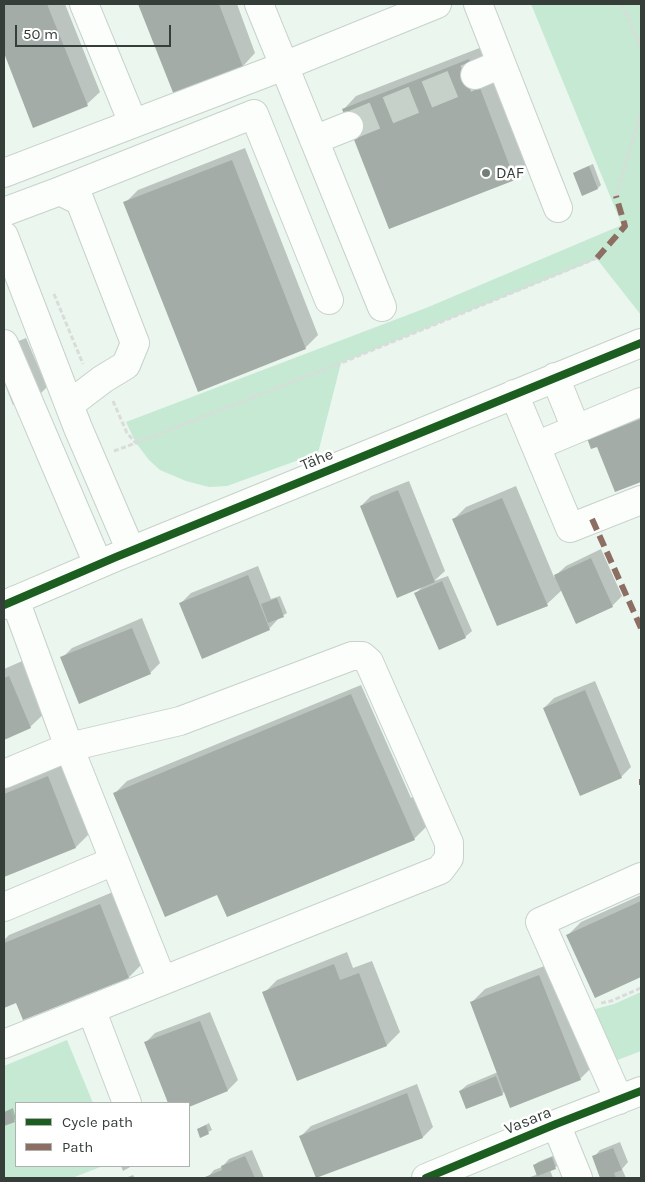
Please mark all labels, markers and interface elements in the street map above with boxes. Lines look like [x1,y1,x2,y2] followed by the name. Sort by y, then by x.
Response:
[18,15,174,47] scale bar
[23,25,58,43] text: 50 m
[496,163,524,183] place label: DAF
[480,167,492,179] marker: DAF
[298,445,336,475] street label: Tähe
[15,1102,190,1167] legend
[502,1103,554,1139] street label: Vasara
[62,1113,133,1131] text: Cycle path
[62,1138,93,1156] text: Path

